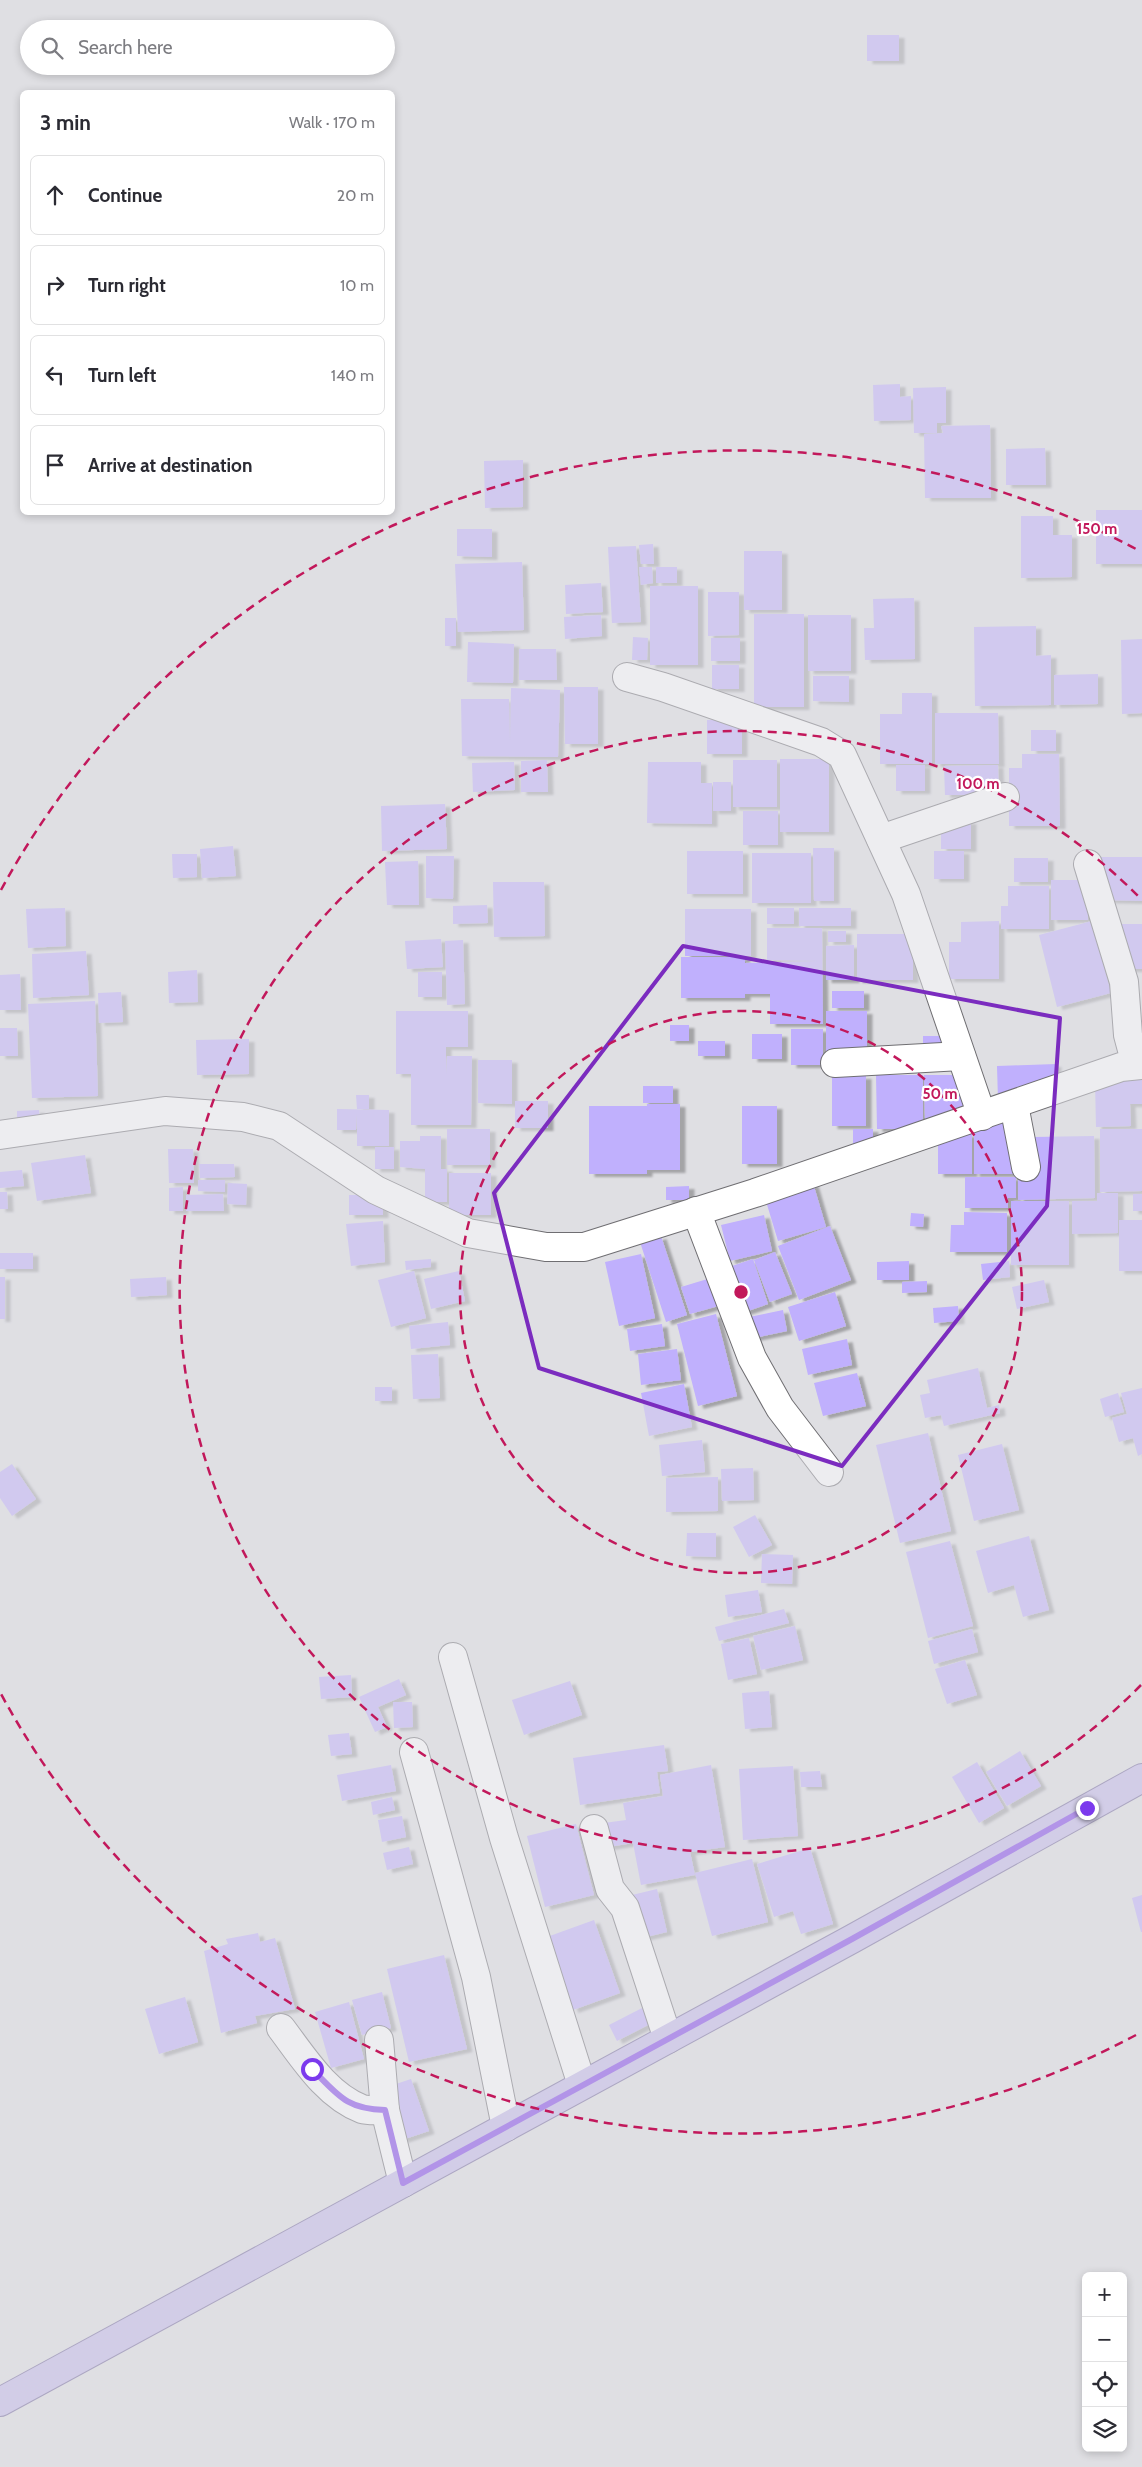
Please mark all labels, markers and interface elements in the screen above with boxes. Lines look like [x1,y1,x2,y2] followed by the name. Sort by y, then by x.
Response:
[20,20,395,75] search box
[38,34,66,62] icon: search
[78,36,172,59] text: Search here
[40,110,91,135] text: 3 min
[289,113,375,132] text: Walk · 170 m
[41,181,69,209] icon: ahead
[88,184,162,207] text: Continue
[337,186,374,205] text: 20 m
[41,271,69,299] icon: right
[88,274,166,297] text: Turn right
[340,276,374,295] text: 10 m
[41,361,69,389] icon: left
[88,364,156,387] text: Turn left
[331,366,374,385] text: 140 m
[41,451,69,479] icon: arrive
[88,454,252,477] text: Arrive at destination
[1077,520,1117,538] text: 150 m
[956,775,1000,793] text: 100 m
[922,1085,958,1103] text: 50 m
[732,1283,750,1301] centre of rings
[1076,1797,1099,1820] route end
[301,2058,324,2081] route start
[1082,2272,1127,2452] map controls
[1082,2272,1127,2317] button: +
[1082,2317,1127,2362] button: −
[1082,2362,1127,2407] button: locate
[1082,2407,1127,2452] button: layers

